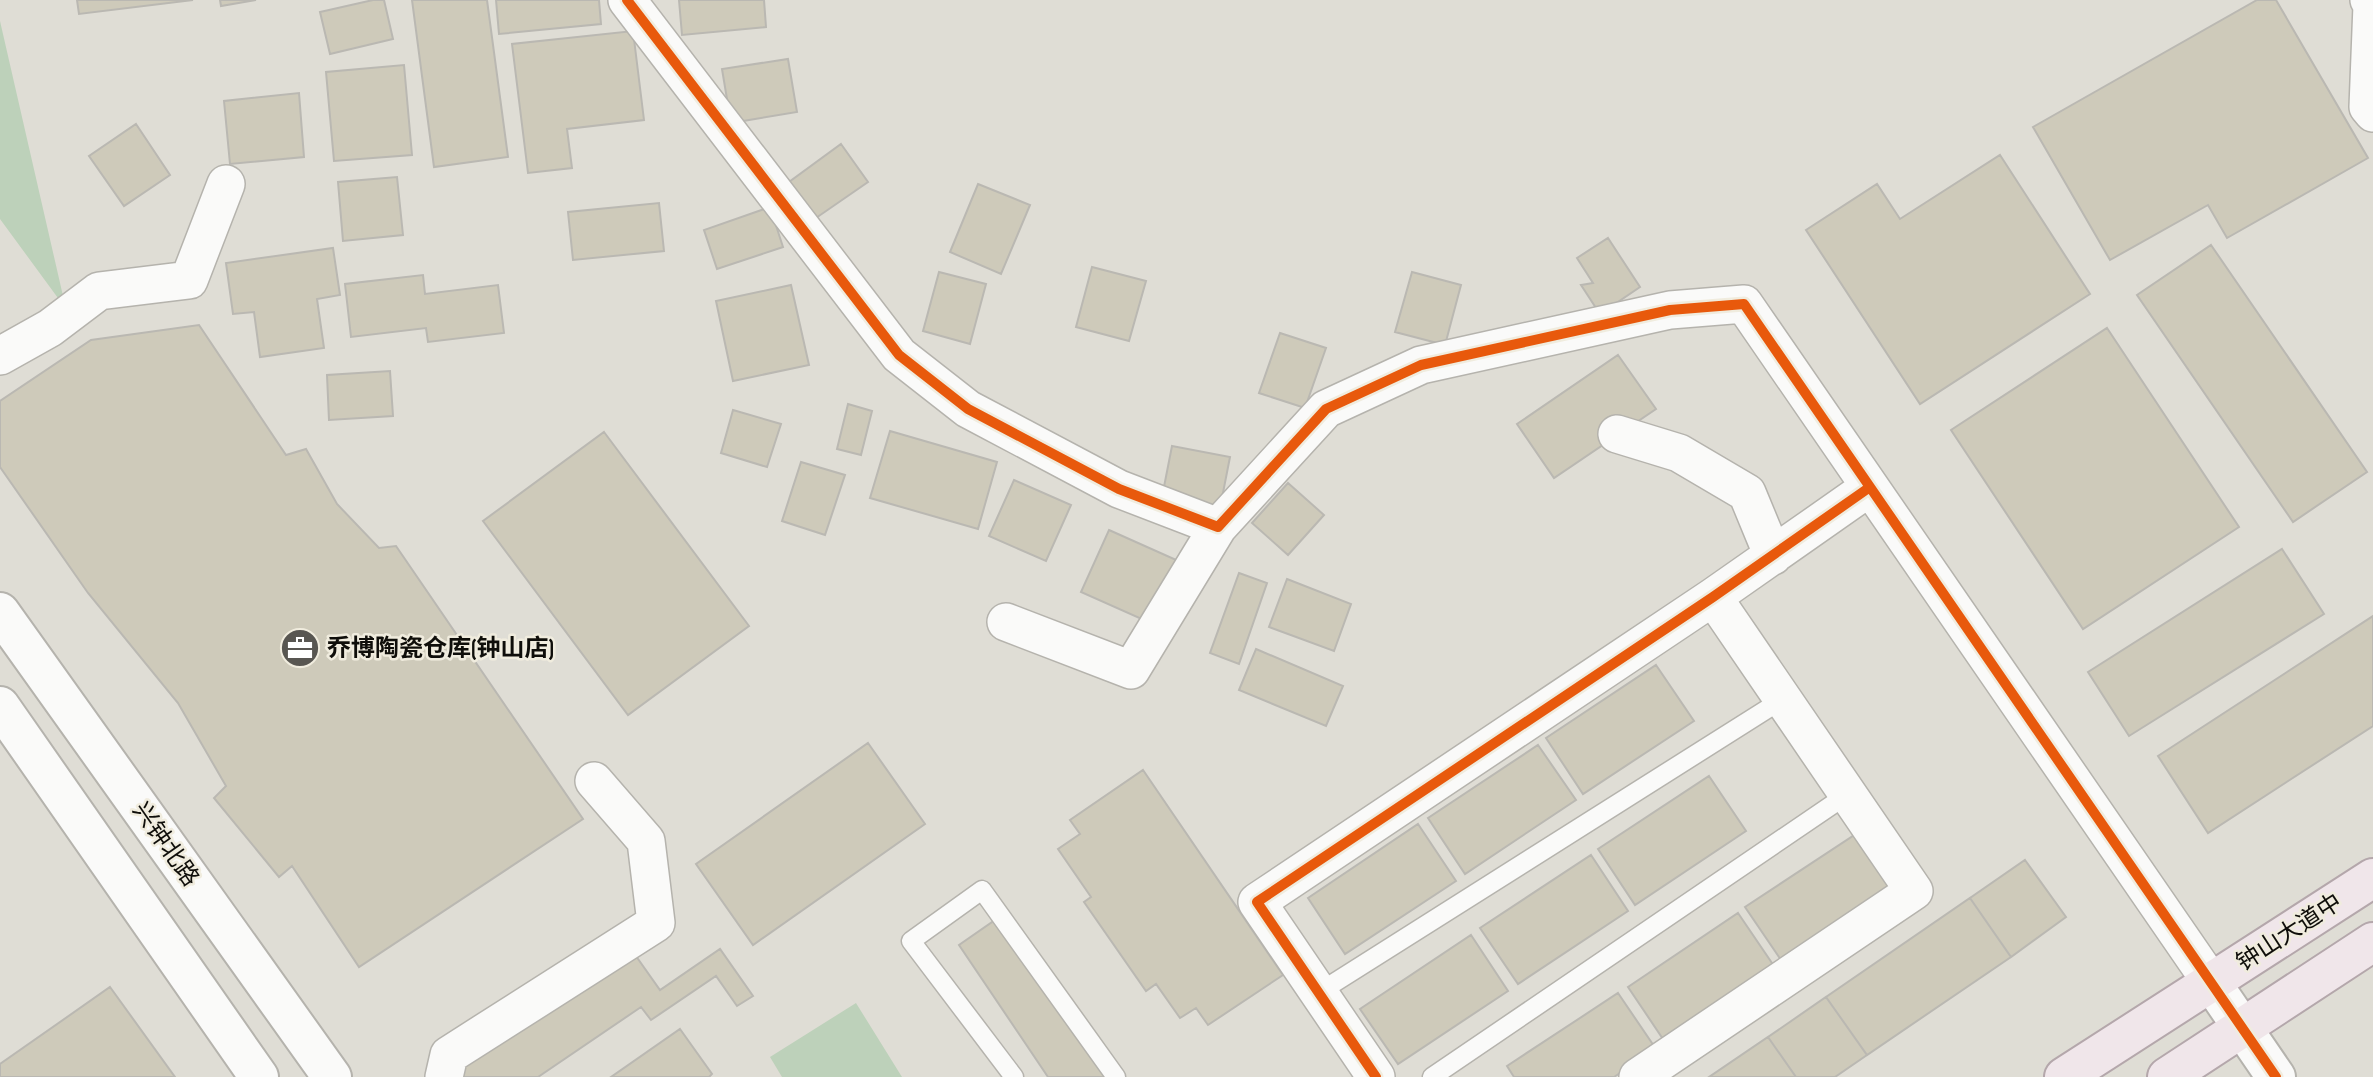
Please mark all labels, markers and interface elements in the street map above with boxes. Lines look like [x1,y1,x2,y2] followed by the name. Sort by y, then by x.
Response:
[279,627,321,669] office icon: 乔博陶瓷仓库(钟山店)
[327,634,554,663] place label: 乔博陶瓷仓库(钟山店)
[126,797,205,892] street label: 兴钟北路
[2231,888,2347,977] street label: 钟山大道中

